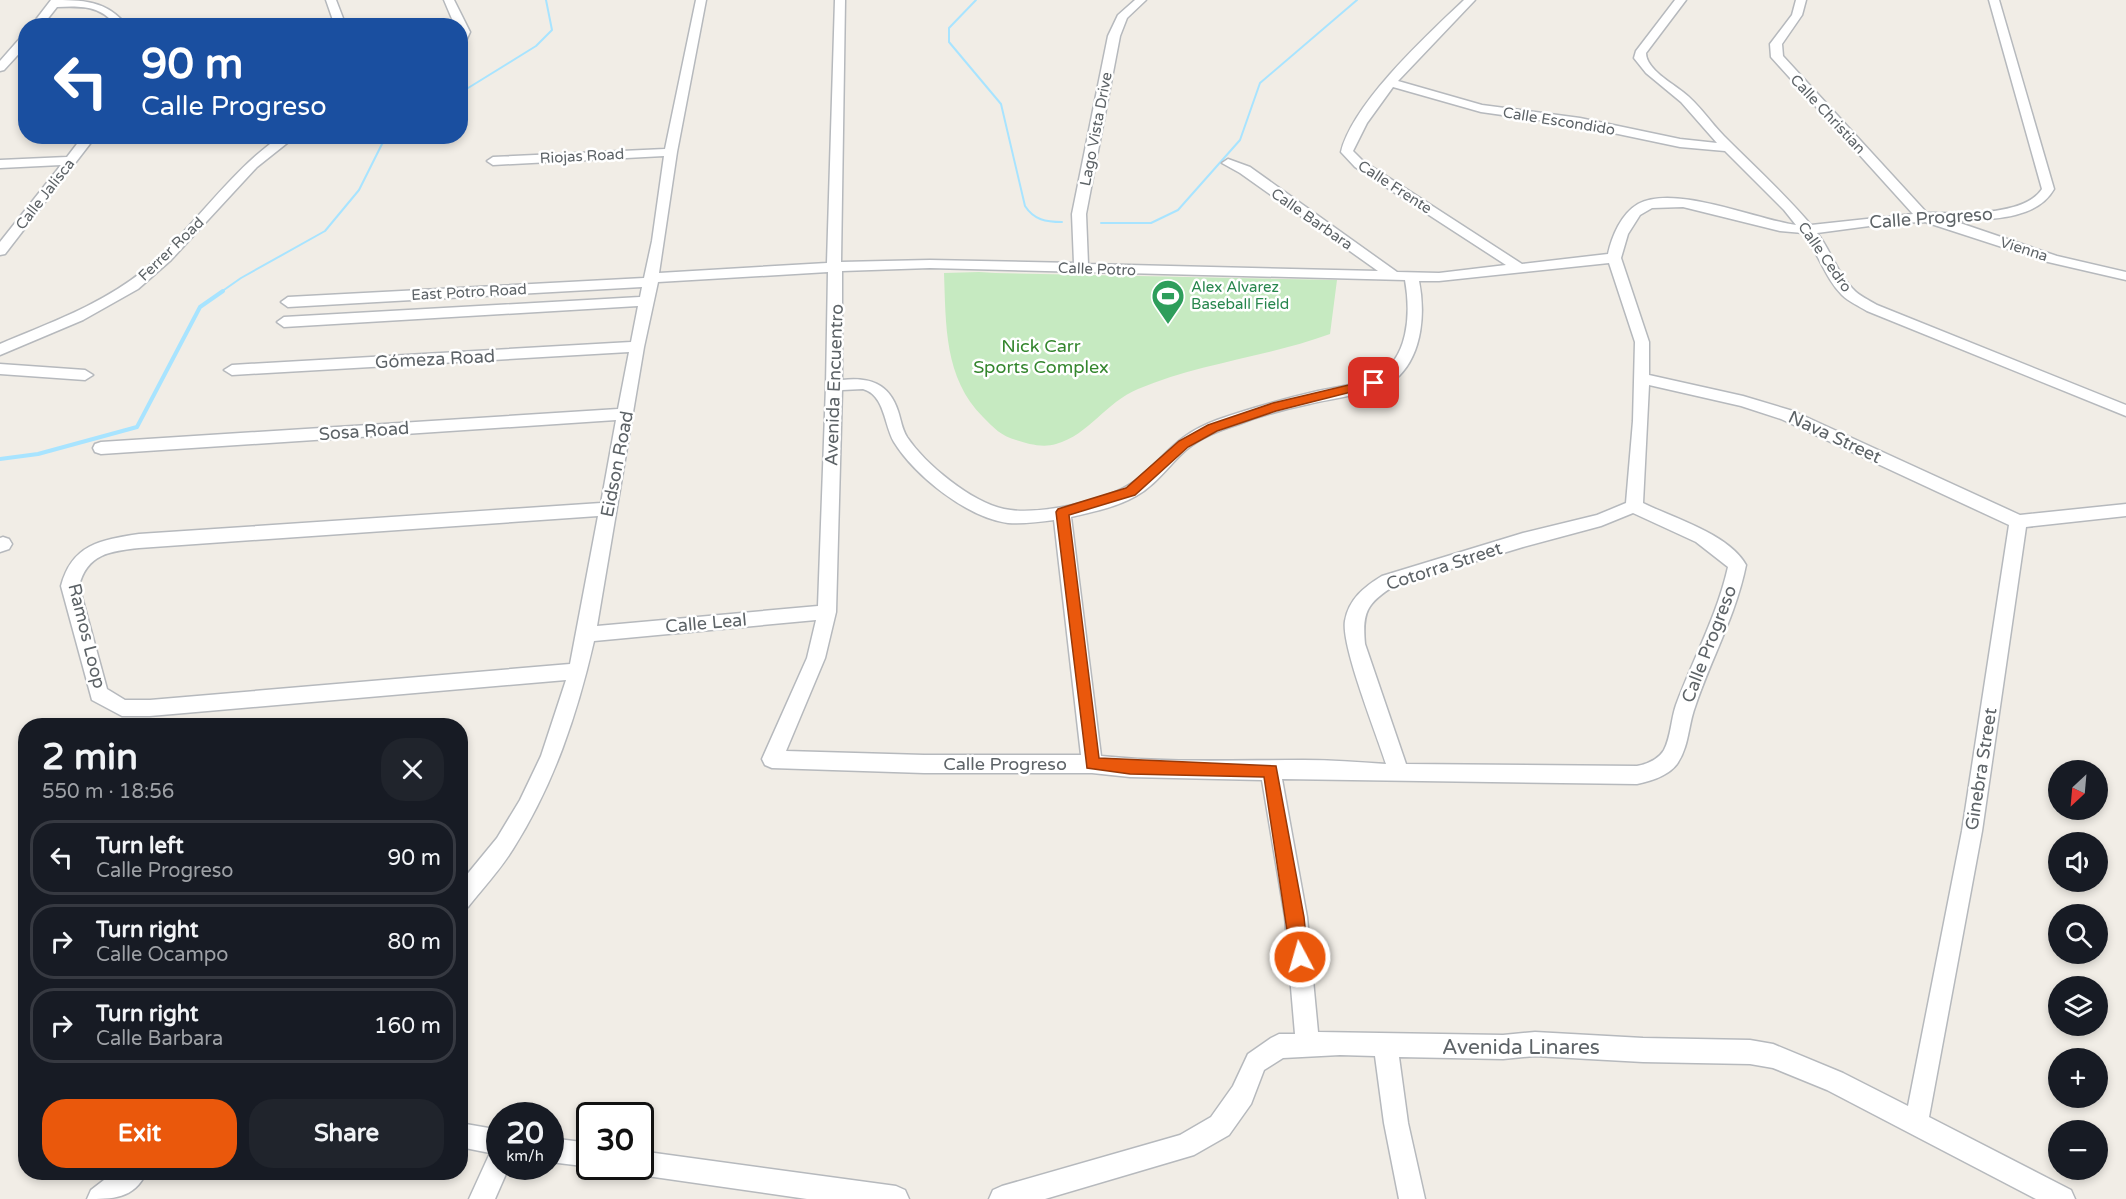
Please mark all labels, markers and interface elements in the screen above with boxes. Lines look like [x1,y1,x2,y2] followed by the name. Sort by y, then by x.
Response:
[141,39,243,90] text: 90 m
[42,42,120,120] icon: left
[1076,70,1116,188] street label: Lago Vista Drive
[1787,71,1869,157] street label: Calle Christian
[141,90,327,123] text: Calle Progreso
[1502,103,1616,139] street label: Calle Escondido
[539,145,625,167] street label: Riojas Road
[12,155,78,233] street label: Calle Jalisca
[1355,156,1435,218] street label: Calle Frente
[1268,184,1356,254] street label: Calle Barbara
[1869,203,1994,233] street label: Calle Progreso
[134,213,208,285] street label: Ferrer Road
[1794,218,1856,296] street label: Calle Cedro
[1998,233,2050,265] street label: Vienna
[1058,259,1136,279] street label: Calle Potro
[1150,278,1186,325] sports icon: Alex Alvarez Baseball Field
[1191,278,1289,313] place label: Alex Alvarez Baseball Field
[411,280,527,304] street label: East Potro Road
[820,303,848,466] street label: Avenida Encuentro
[973,335,1109,378] park label: Nick Carr Sports Complex
[374,345,496,373] street label: Gómeza Road
[1348,357,1399,408] pin
[1357,366,1390,399] icon: arrive
[1785,406,1885,468] street label: Nava Street
[596,409,638,519] street label: Eidson Road
[318,417,410,445] street label: Sosa Road
[1383,537,1505,595] street label: Cotorra Street
[63,581,111,691] street label: Ramos Loop
[1677,582,1741,706] street label: Calle Progreso
[664,608,748,638] street label: Calle Leal
[1960,706,2002,832] street label: Ginebra Street
[42,736,138,779] text: 2 min
[381,738,444,801] button: close
[943,753,1067,775] street label: Calle Progreso
[2048,760,2108,820] north arrow
[2048,760,2108,1180] map controls
[42,780,174,804] text: 550 m · 18:56
[2048,832,2108,892] button: sound
[96,833,184,859] text: Turn left
[45,841,78,874] icon: left
[387,845,441,871] text: 90 m
[96,859,233,883] text: Calle Progreso
[2048,904,2108,964] button: search
[96,917,198,943] text: Turn right
[45,925,78,958] icon: right
[1268,925,1332,989] position arrow
[387,929,441,955] text: 80 m
[96,943,229,967] text: Calle Ocampo
[2048,976,2108,1036] button: layers
[96,1001,198,1027] text: Turn right
[45,1009,78,1042] icon: right
[374,1013,441,1039] text: 160 m
[96,1027,223,1051] text: Calle Barbara
[1442,1035,1600,1060] street label: Avenida Linares
[2048,1048,2108,1108] button: +
[42,1099,237,1168] button: Exit
[249,1099,444,1168] button: Share
[576,1102,654,1180] speed limit sign: 30
[506,1115,544,1152] text: 20
[2048,1120,2108,1180] button: −
[506,1147,544,1165] text: km/h

